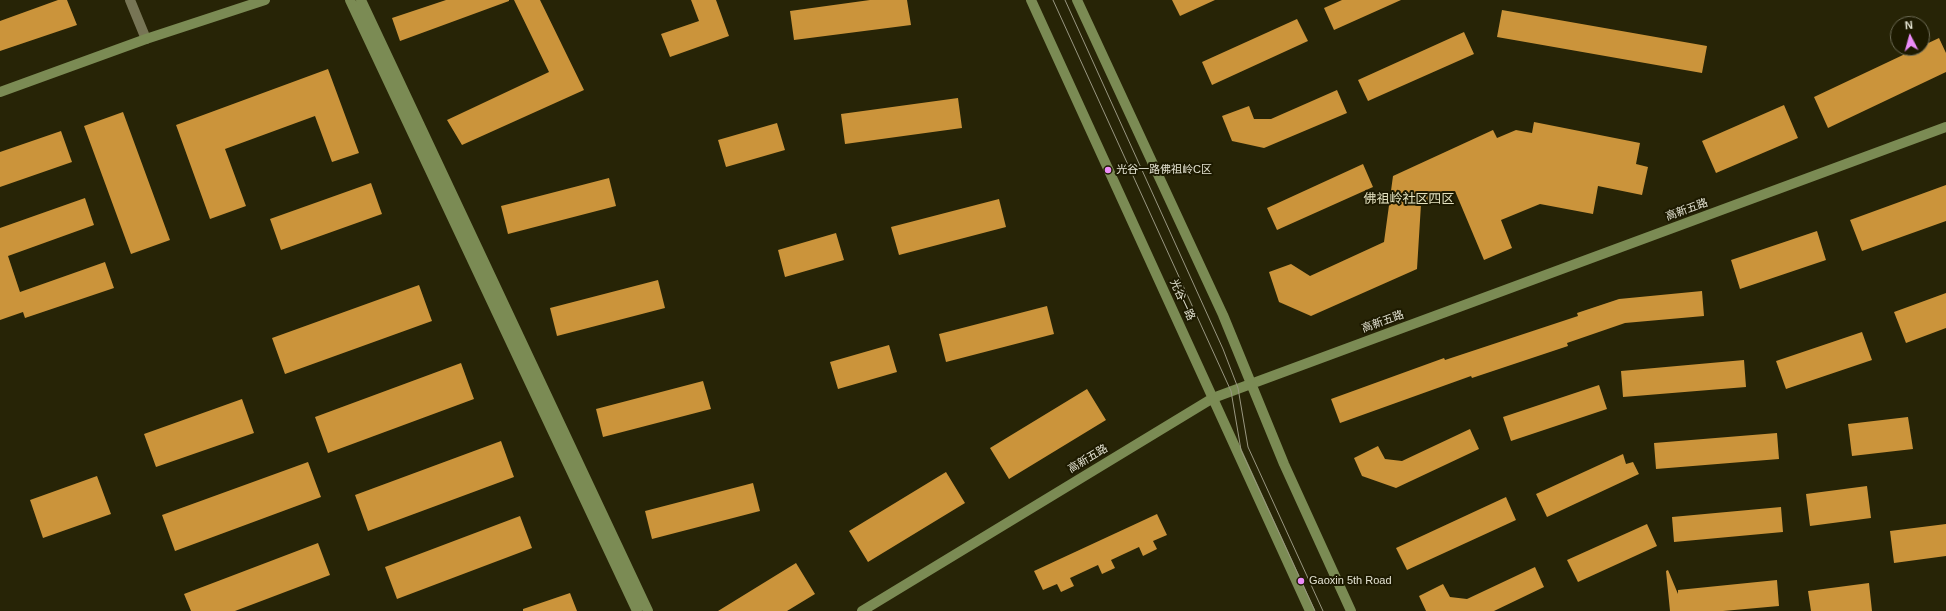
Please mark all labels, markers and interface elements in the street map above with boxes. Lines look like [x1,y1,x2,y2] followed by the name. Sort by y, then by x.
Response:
[1890,16,1930,56] north arrow
[1904,19,1913,31] text: N
[1116,163,1212,177] place label: 光谷一路佛祖岭C区
[1103,165,1113,175] marker: 光谷一路佛祖岭C区
[1364,191,1454,207] district label: 佛祖岭社区四区
[1664,196,1710,224] street label: 高新五路
[1167,277,1197,323] street label: 光谷一路
[1360,308,1406,336] street label: 高新五路
[1066,442,1110,476] street label: 高新五路
[1309,574,1392,588] place label: Gaoxin 5th Road
[1296,576,1306,586] marker: Gaoxin 5th Road

